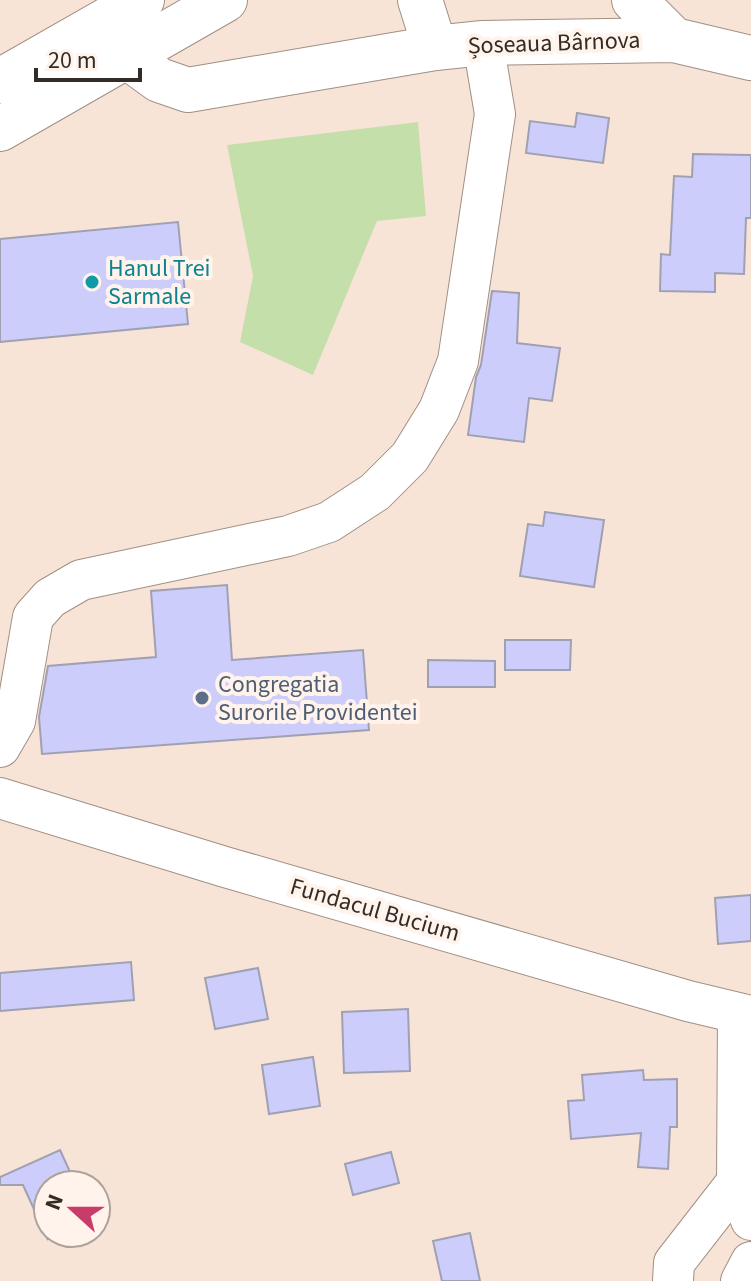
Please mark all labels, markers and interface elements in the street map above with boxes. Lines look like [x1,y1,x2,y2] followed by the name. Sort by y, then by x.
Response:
[467,22,641,64] street label: Șoseaua Bârnova
[36,32,140,82] scale bar
[48,43,97,78] text: 20 m
[108,251,211,314] place label: Hanul Trei Sarmale
[83,273,101,291] marker: Hanul Trei Sarmale
[218,667,418,730] place label: Congregatia Surorile Providentei
[193,689,211,707] marker: Congregatia Surorile Providentei
[286,869,464,951] street label: Fundacul Bucium
[32,1169,112,1249] north arrow
[37,1190,72,1215] text: N

